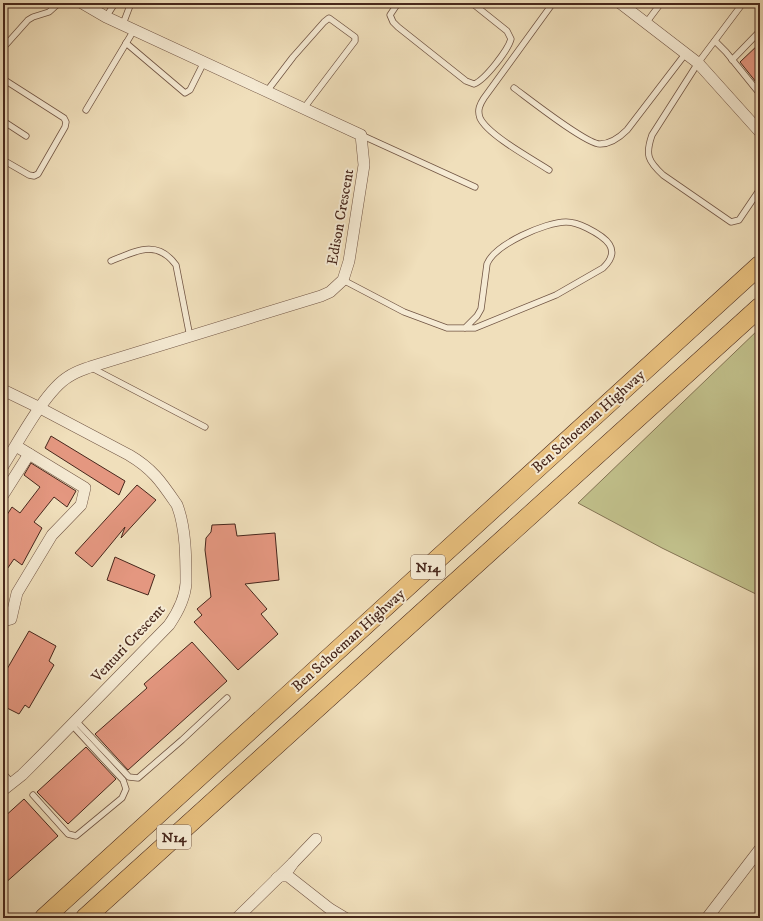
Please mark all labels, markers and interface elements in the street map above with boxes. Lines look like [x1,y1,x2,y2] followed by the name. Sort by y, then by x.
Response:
[323,167,358,267] street label: Edison Crescent
[528,365,649,477] street label: Ben Schoeman Highway
[411,555,445,579] road number: N14
[288,584,409,696] street label: Ben Schoeman Highway
[87,600,169,687] street label: Venturi Crescent
[157,825,191,849] road number: N14

